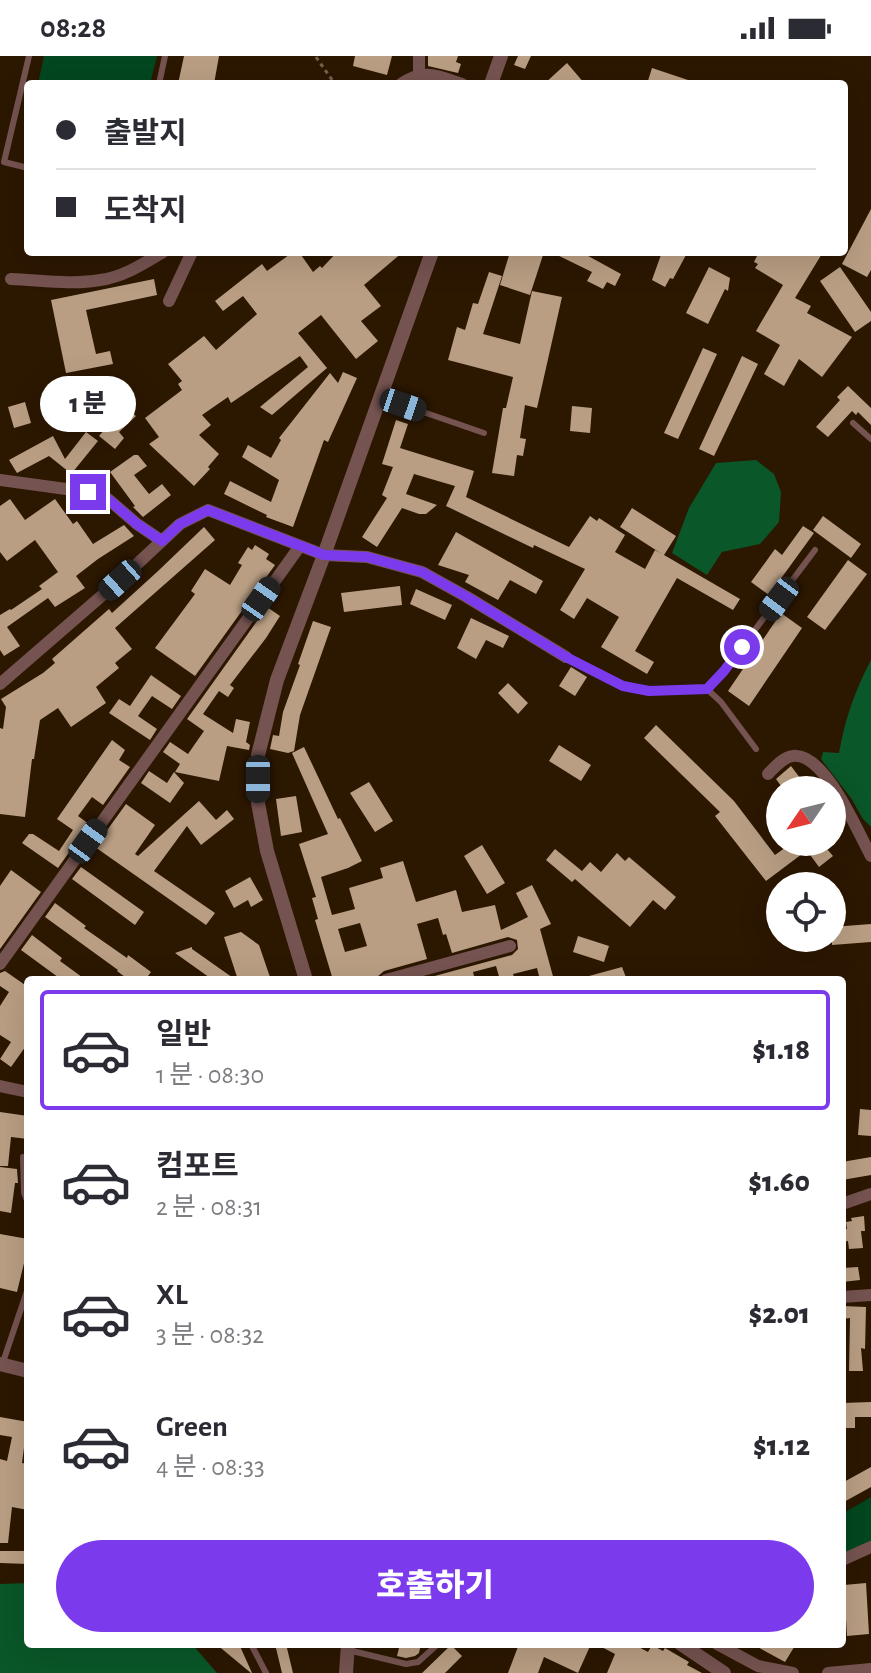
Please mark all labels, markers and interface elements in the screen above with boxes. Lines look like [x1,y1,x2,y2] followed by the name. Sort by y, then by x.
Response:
[40,13,106,43] text: 08:28
[104,119,187,149] text: 출발지
[104,196,187,226] text: 도착지
[40,376,136,432] callout: 1 분
[376,386,430,424] car
[69,391,107,417] text: 1 분
[70,474,106,510] route end
[94,555,146,605] car
[237,572,285,626] car
[755,573,803,625] car
[724,629,760,665] route start
[246,755,270,803] car
[766,776,846,856] north arrow
[766,776,846,952] map controls
[64,815,112,867] car
[766,872,846,952] button: locate
[60,1014,132,1086] icon: car
[156,1020,211,1050] text: 일반
[752,1035,810,1065] text: $1.18
[156,1062,264,1088] text: 1 분 · 08:30
[60,1146,132,1218] icon: car
[156,1152,239,1182] text: 컴포트
[748,1167,810,1197] text: $1.60
[156,1194,262,1220] text: 2 분 · 08:31
[60,1278,132,1350] icon: car
[156,1280,188,1310] text: XL
[748,1299,810,1329] text: $2.01
[156,1322,264,1348] text: 3 분 · 08:32
[60,1410,132,1482] icon: car
[156,1412,228,1442] text: Green
[753,1431,810,1461] text: $1.12
[156,1454,265,1480] text: 4 분 · 08:33
[56,1540,814,1632] button: 호출하기

